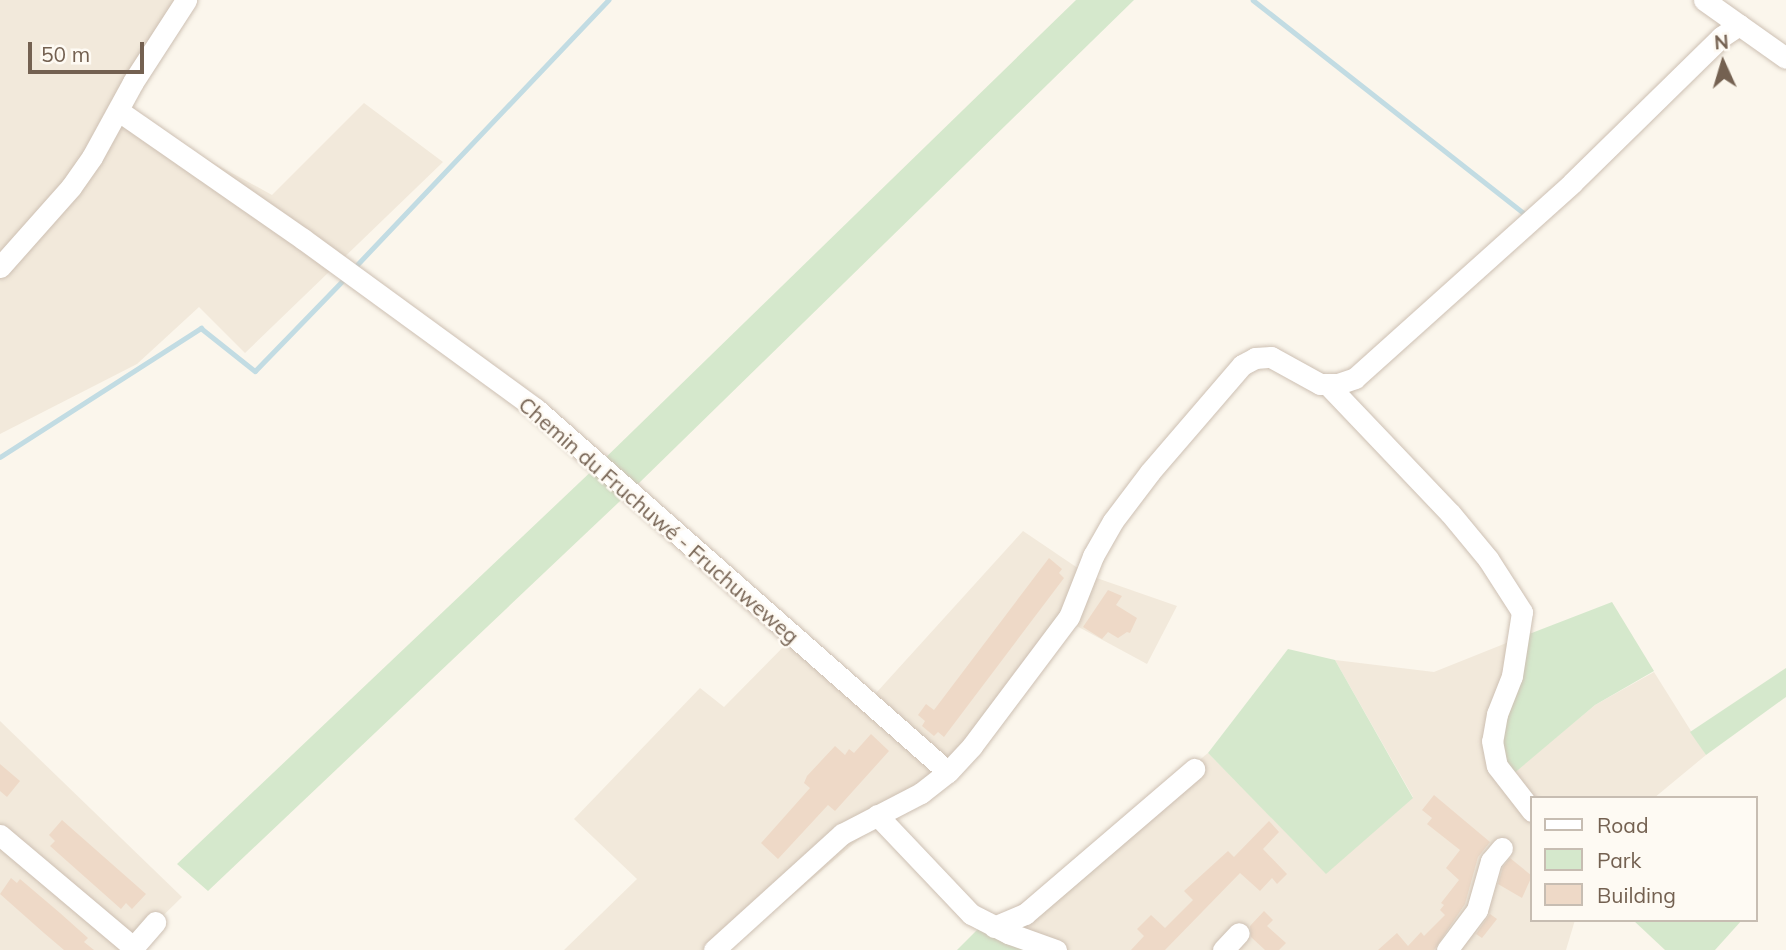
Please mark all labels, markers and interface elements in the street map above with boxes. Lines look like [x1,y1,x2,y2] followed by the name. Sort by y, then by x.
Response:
[32,28,147,72] scale bar
[1688,28,1758,98] north arrow
[1714,30,1730,55] text: N
[41,41,90,67] text: 50 m
[514,391,804,649] street label: Chemin du Fruchuwé - Fruchuweweg
[1530,796,1758,922] legend
[1597,812,1648,838] text: Road
[1597,847,1641,873] text: Park
[1597,882,1676,908] text: Building

